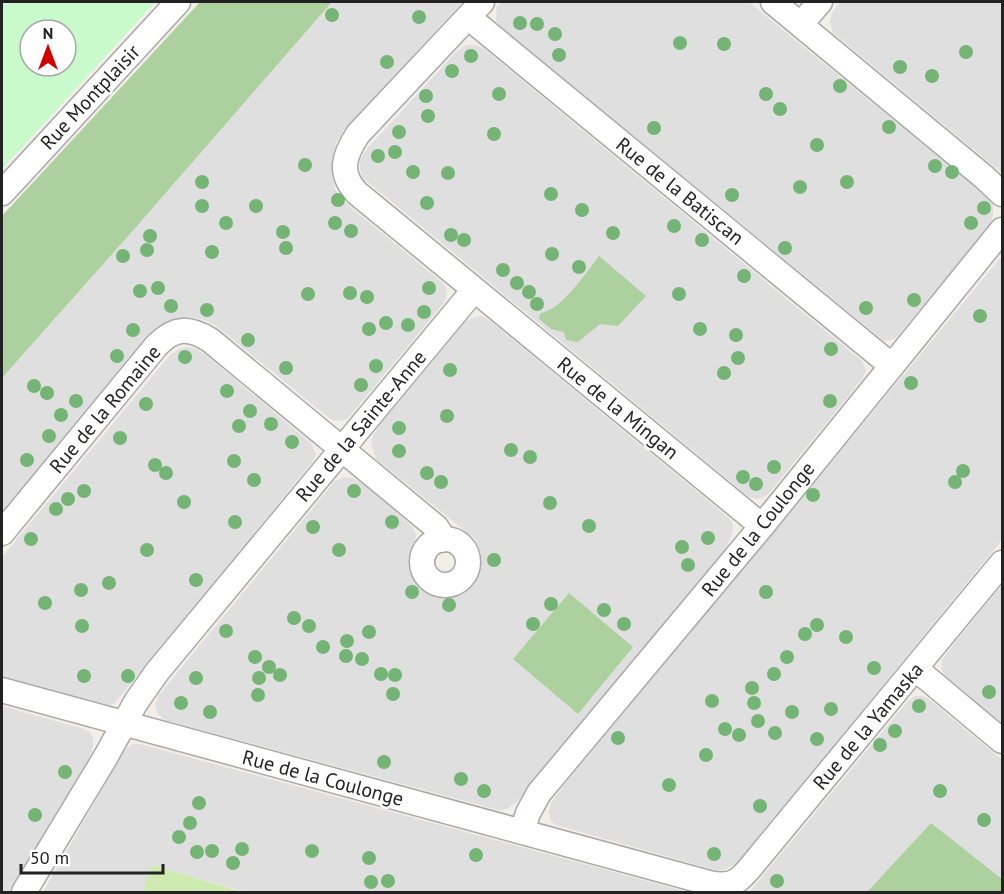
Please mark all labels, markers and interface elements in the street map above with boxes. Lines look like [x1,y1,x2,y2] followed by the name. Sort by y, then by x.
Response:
[18,18,78,78] north arrow
[43,23,53,43] text: N
[35,39,146,155] street label: Rue Montplaisir
[611,131,749,251] street label: Rue de la Batiscan
[44,340,166,478] street label: Rue de la Romaine
[290,345,432,507] street label: Rue de la Sainte-Anne
[552,351,684,465] street label: Rue de la Mingan
[696,456,820,602] street label: Rue de la Coulonge
[807,657,929,795] street label: Rue de la Yamaska
[239,744,407,812] street label: Rue de la Coulonge
[21,837,164,875] scale bar
[30,846,69,869] text: 50 m

